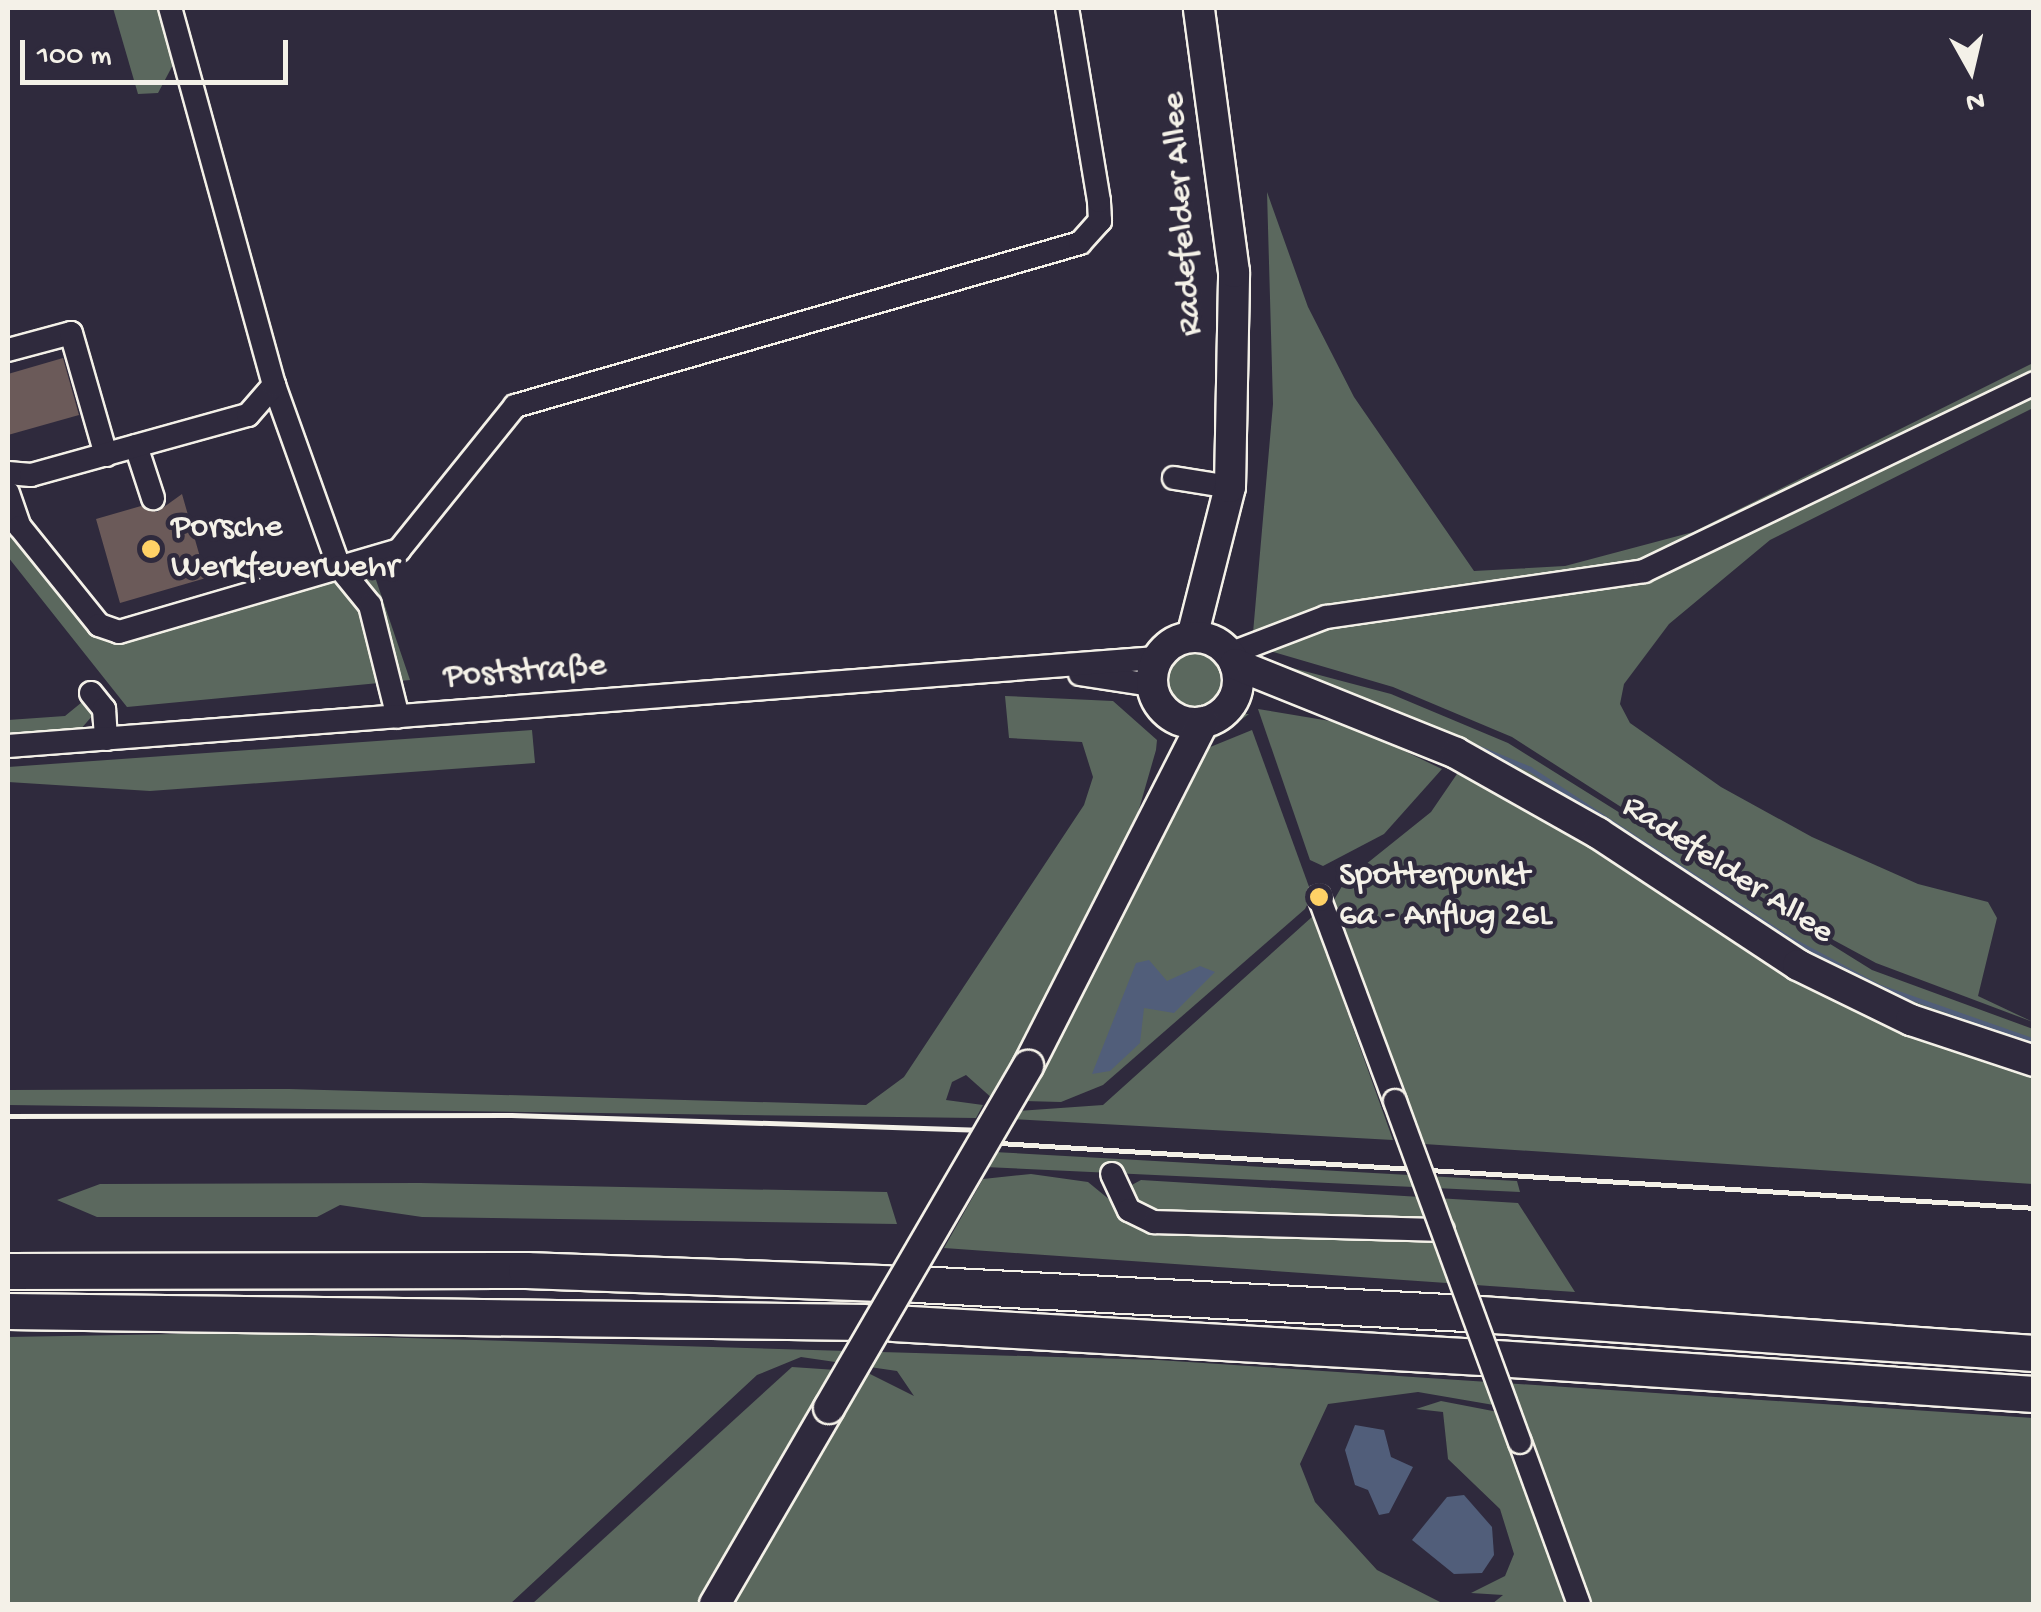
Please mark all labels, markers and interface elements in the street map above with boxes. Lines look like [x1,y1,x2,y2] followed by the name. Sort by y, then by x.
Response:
[25,20,292,82] scale bar
[1921,20,2021,120] north arrow
[37,40,112,75] text: 100 m
[1964,83,1987,118] text: N
[1155,91,1213,337] street label: Radefelder Allee
[171,508,399,590] place label: Porsche Werkfeuerwehr
[140,538,162,560] marker: Porsche Werkfeuerwehr
[442,646,608,700] street label: Poststraße
[1613,787,1841,955] street label: Radefelder Allee
[1339,856,1552,938] place label: Spotterpunkt 6a - Anflug 26L
[1308,886,1330,908] marker: Spotterpunkt 6a - Anflug 26L

